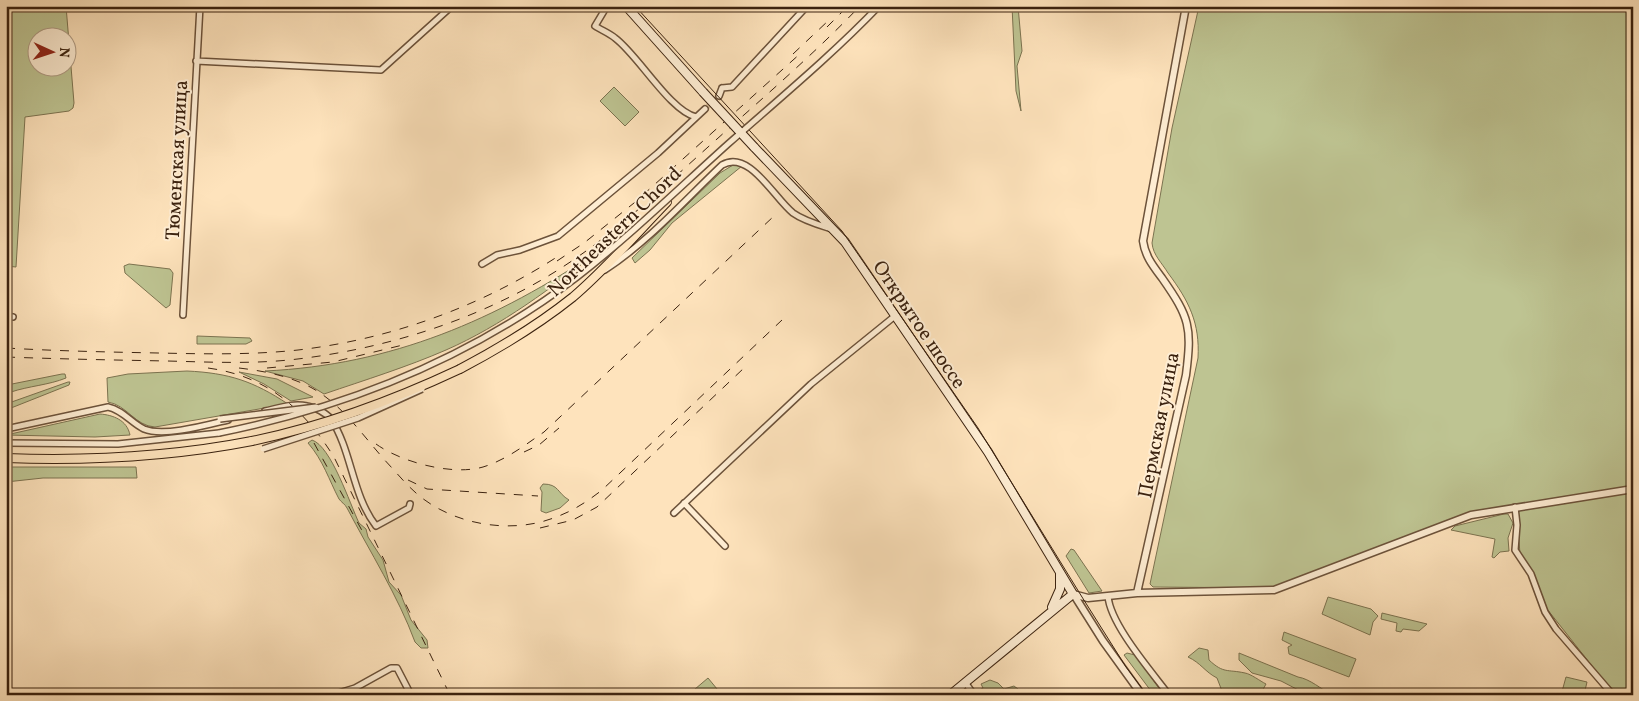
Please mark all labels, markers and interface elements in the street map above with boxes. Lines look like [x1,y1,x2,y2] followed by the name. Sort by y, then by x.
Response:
[28,28,78,78] north arrow
[54,47,73,58] text: N
[160,79,196,241] street label: Тюменская улица
[542,161,689,304] street label: Northeastern Chord
[865,255,972,395] street label: Открытое шоссе
[1132,350,1188,501] street label: Пермская улица

